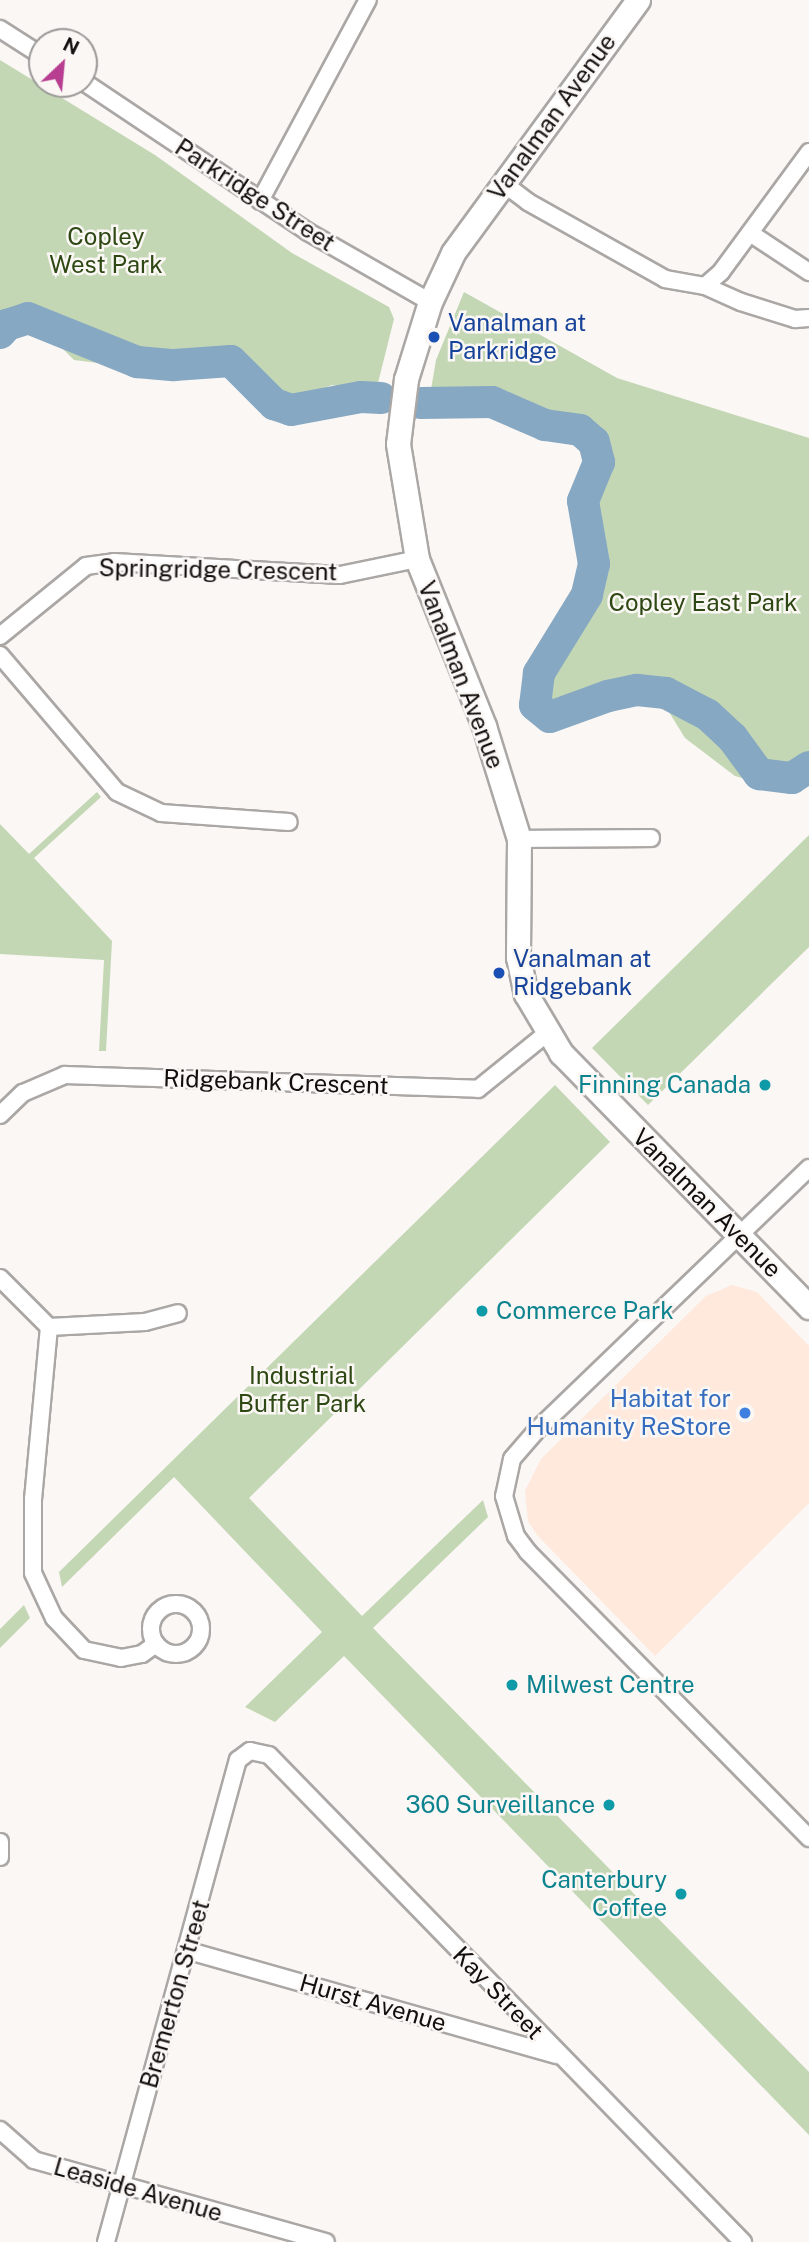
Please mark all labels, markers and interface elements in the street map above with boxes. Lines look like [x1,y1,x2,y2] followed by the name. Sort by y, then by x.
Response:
[28,28,98,98] north arrow
[482,28,622,206] street label: Vanalman Avenue
[60,33,83,59] text: N
[170,133,340,257] street label: Parkridge Street
[49,223,163,279] park label: Copley West Park
[448,309,586,365] place label: Vanalman at Parkridge
[426,329,442,345] marker: Vanalman at Parkridge
[98,554,338,586] street label: Springridge Crescent
[412,577,510,773] street label: Vanalman Avenue
[608,589,798,617] park label: Copley East Park
[513,945,651,1001] place label: Vanalman at Ridgebank
[491,965,507,981] marker: Vanalman at Ridgebank
[163,1064,389,1100] street label: Ridgebank Crescent
[578,1071,751,1099] place label: Finning Canada
[757,1077,773,1093] marker: Finning Canada
[627,1123,787,1283] street label: Vanalman Avenue
[496,1297,674,1325] place label: Commerce Park
[474,1303,490,1319] marker: Commerce Park
[238,1362,366,1418] park label: Industrial Buffer Park
[526,1385,731,1441] place label: Habitat for Humanity ReStore
[737,1405,753,1421] marker: Habitat for Humanity ReStore
[526,1671,695,1699] place label: Milwest Centre
[504,1677,520,1693] marker: Milwest Centre
[406,1791,595,1819] place label: 360 Surveillance
[601,1797,617,1813] marker: 360 Surveillance
[541,1866,667,1922] place label: Canterbury Coffee
[673,1886,689,1902] marker: Canterbury Coffee
[134,1896,216,2092] street label: Bremerton Street
[447,1941,549,2045] street label: Kay Street
[296,1968,450,2038] street label: Hurst Avenue
[50,2152,226,2228] street label: Leaside Avenue

